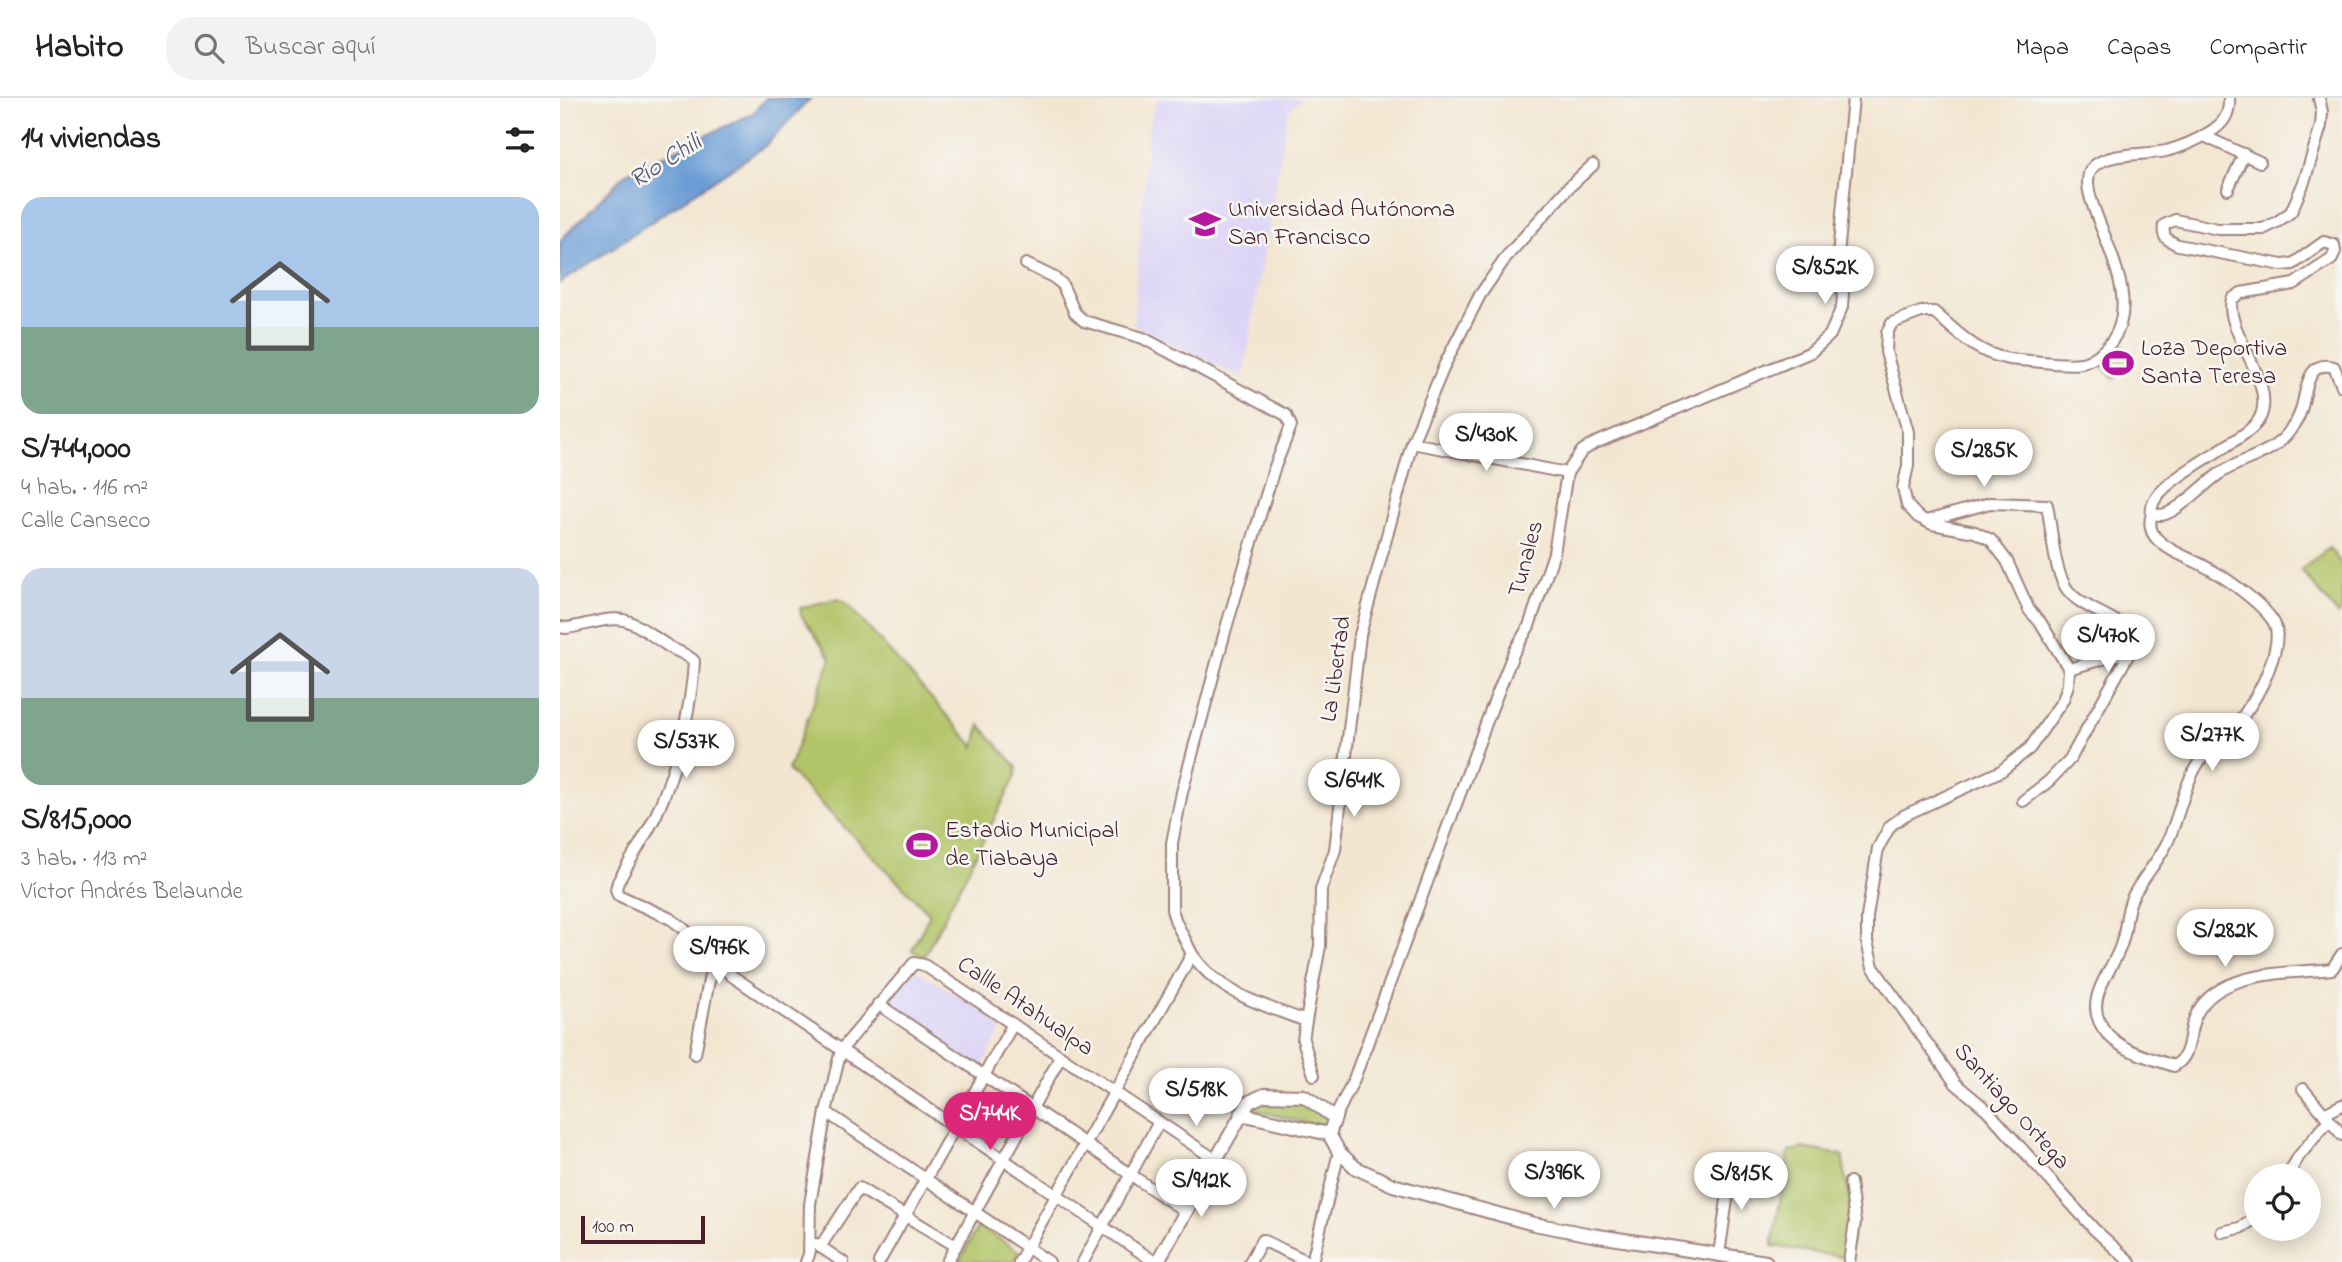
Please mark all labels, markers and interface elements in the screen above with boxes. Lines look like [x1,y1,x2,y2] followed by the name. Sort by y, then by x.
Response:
[166,17,656,80] search box
[35,24,124,72] text: Habito
[190,29,228,67] icon: search
[246,29,376,67] text: Buscar aquí
[2016,31,2069,66] text: Mapa
[2107,31,2171,66] text: Capas
[2209,31,2307,66] text: Compartir
[21,118,161,162] text: 14 viviendas
[501,121,539,159] icon: filters
[622,124,712,199] water label: Río Chili
[1228,193,1455,256] place label: Universidad Autónoma San Francisco
[1188,207,1222,241] school or university icon: Universidad Autónoma San Francisco
[217,243,343,369] icon: home
[1768,246,1882,306] pin: S/852K
[1792,252,1858,285] text: S/852K
[2141,332,2287,395] place label: Loza Deportiva Santa Teresa
[2101,346,2135,380] sports icon: Loza Deportiva Santa Teresa
[1429,414,1543,473] pin: S/430K
[1455,419,1517,452] text: S/430K
[21,428,131,472] text: S/744,000
[1927,430,2041,489] pin: S/285K
[1951,435,2017,468] text: S/285K
[21,472,148,505] text: 4 hab. · 116 m²
[21,505,150,538] text: Calle Canseco
[1500,517,1554,601] street label: Tunales
[1312,613,1362,724] street label: La Libertad
[217,614,343,740] icon: home
[2051,614,2165,674] pin: S/470K
[2077,620,2139,653] text: S/470K
[2155,714,2269,773] pin: S/277K
[2180,719,2244,752] text: S/277K
[629,720,743,780] pin: S/537K
[653,726,719,759] text: S/537K
[1297,760,1411,819] pin: S/641K
[1324,765,1384,798] text: S/641K
[21,799,132,843] text: S/815,000
[945,814,1118,878] place label: Estadio Municipal de Tiabaya
[905,828,939,862] sports icon: Estadio Municipal de Tiabaya
[21,843,147,876] text: 3 hab. · 113 m²
[21,876,243,909] text: Víctor Andrés Belaunde
[2168,910,2282,969] pin: S/282K
[2193,915,2257,948] text: S/282K
[662,926,776,986] pin: S/976K
[689,932,749,965] text: S/976K
[949,948,1101,1066] street label: Callle Atahualpa
[1944,1036,2078,1178] street label: Santiago Ortega
[1139,1068,1253,1128] pin: S/518K
[1165,1074,1227,1107] text: S/518K
[933,1093,1047,1152] pin: S/744K
[959,1098,1021,1131] text: S/744K
[1497,1152,1611,1211] pin: S/396K
[1684,1152,1798,1212] pin: S/815K
[1524,1157,1584,1190] text: S/396K
[1710,1158,1772,1191] text: S/815K
[1144,1160,1258,1219] pin: S/912K
[2244,1164,2321,1241] map controls
[2244,1164,2321,1241] button: locate
[1172,1165,1230,1198] text: S/912K
[581,1213,705,1245] scale bar
[592,1214,634,1241] text: 100 m

